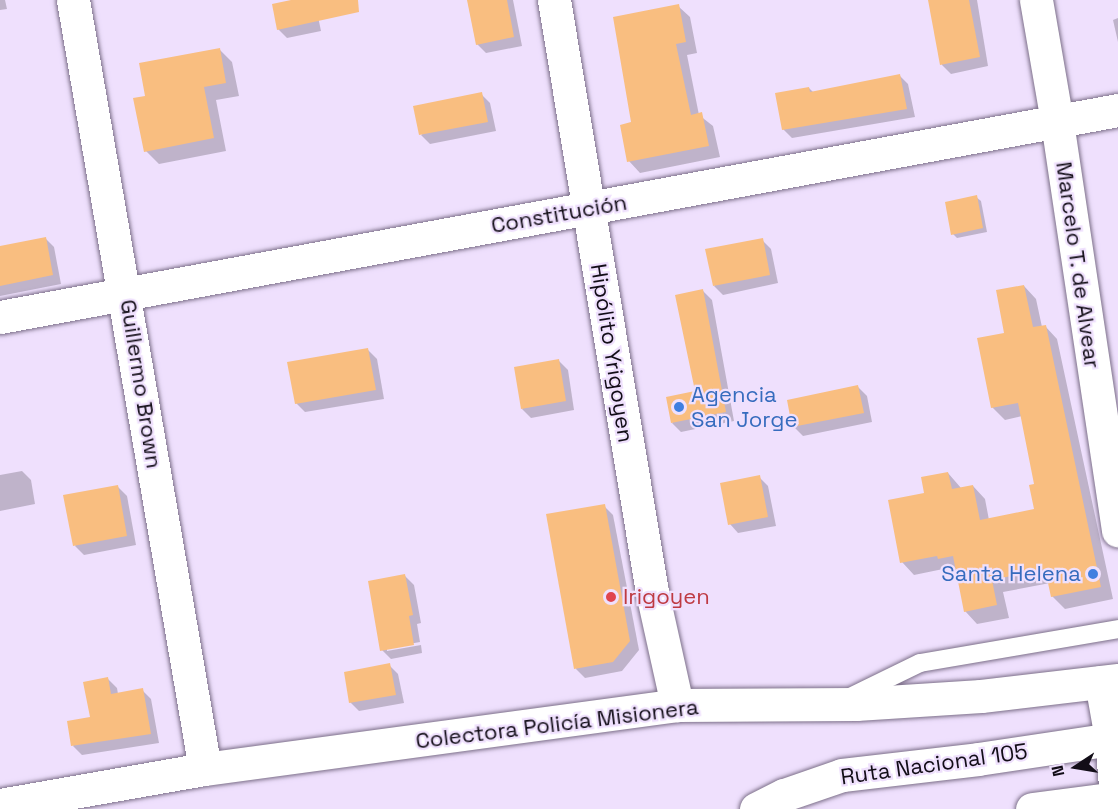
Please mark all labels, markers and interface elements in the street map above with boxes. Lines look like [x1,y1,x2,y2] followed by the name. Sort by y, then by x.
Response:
[1050,159,1106,371] street label: Marcelo T. de Alvear
[489,189,629,239] street label: Constitución
[585,262,639,444] street label: Hipólito Yrigoyen
[115,298,167,470] street label: Guillermo Brown
[691,381,797,433] place label: Agencia San Jorge
[672,400,686,414] marker: Agencia San Jorge
[941,561,1081,587] place label: Santa Helena
[1086,567,1100,581] marker: Santa Helena
[623,584,710,610] place label: Irigoyen
[604,590,618,604] marker: Irigoyen
[414,694,700,754] street label: Colectora Policía Misionera
[1046,737,1106,797] north arrow
[839,738,1029,790] street label: Ruta Nacional 105
[1047,763,1069,778] text: N

